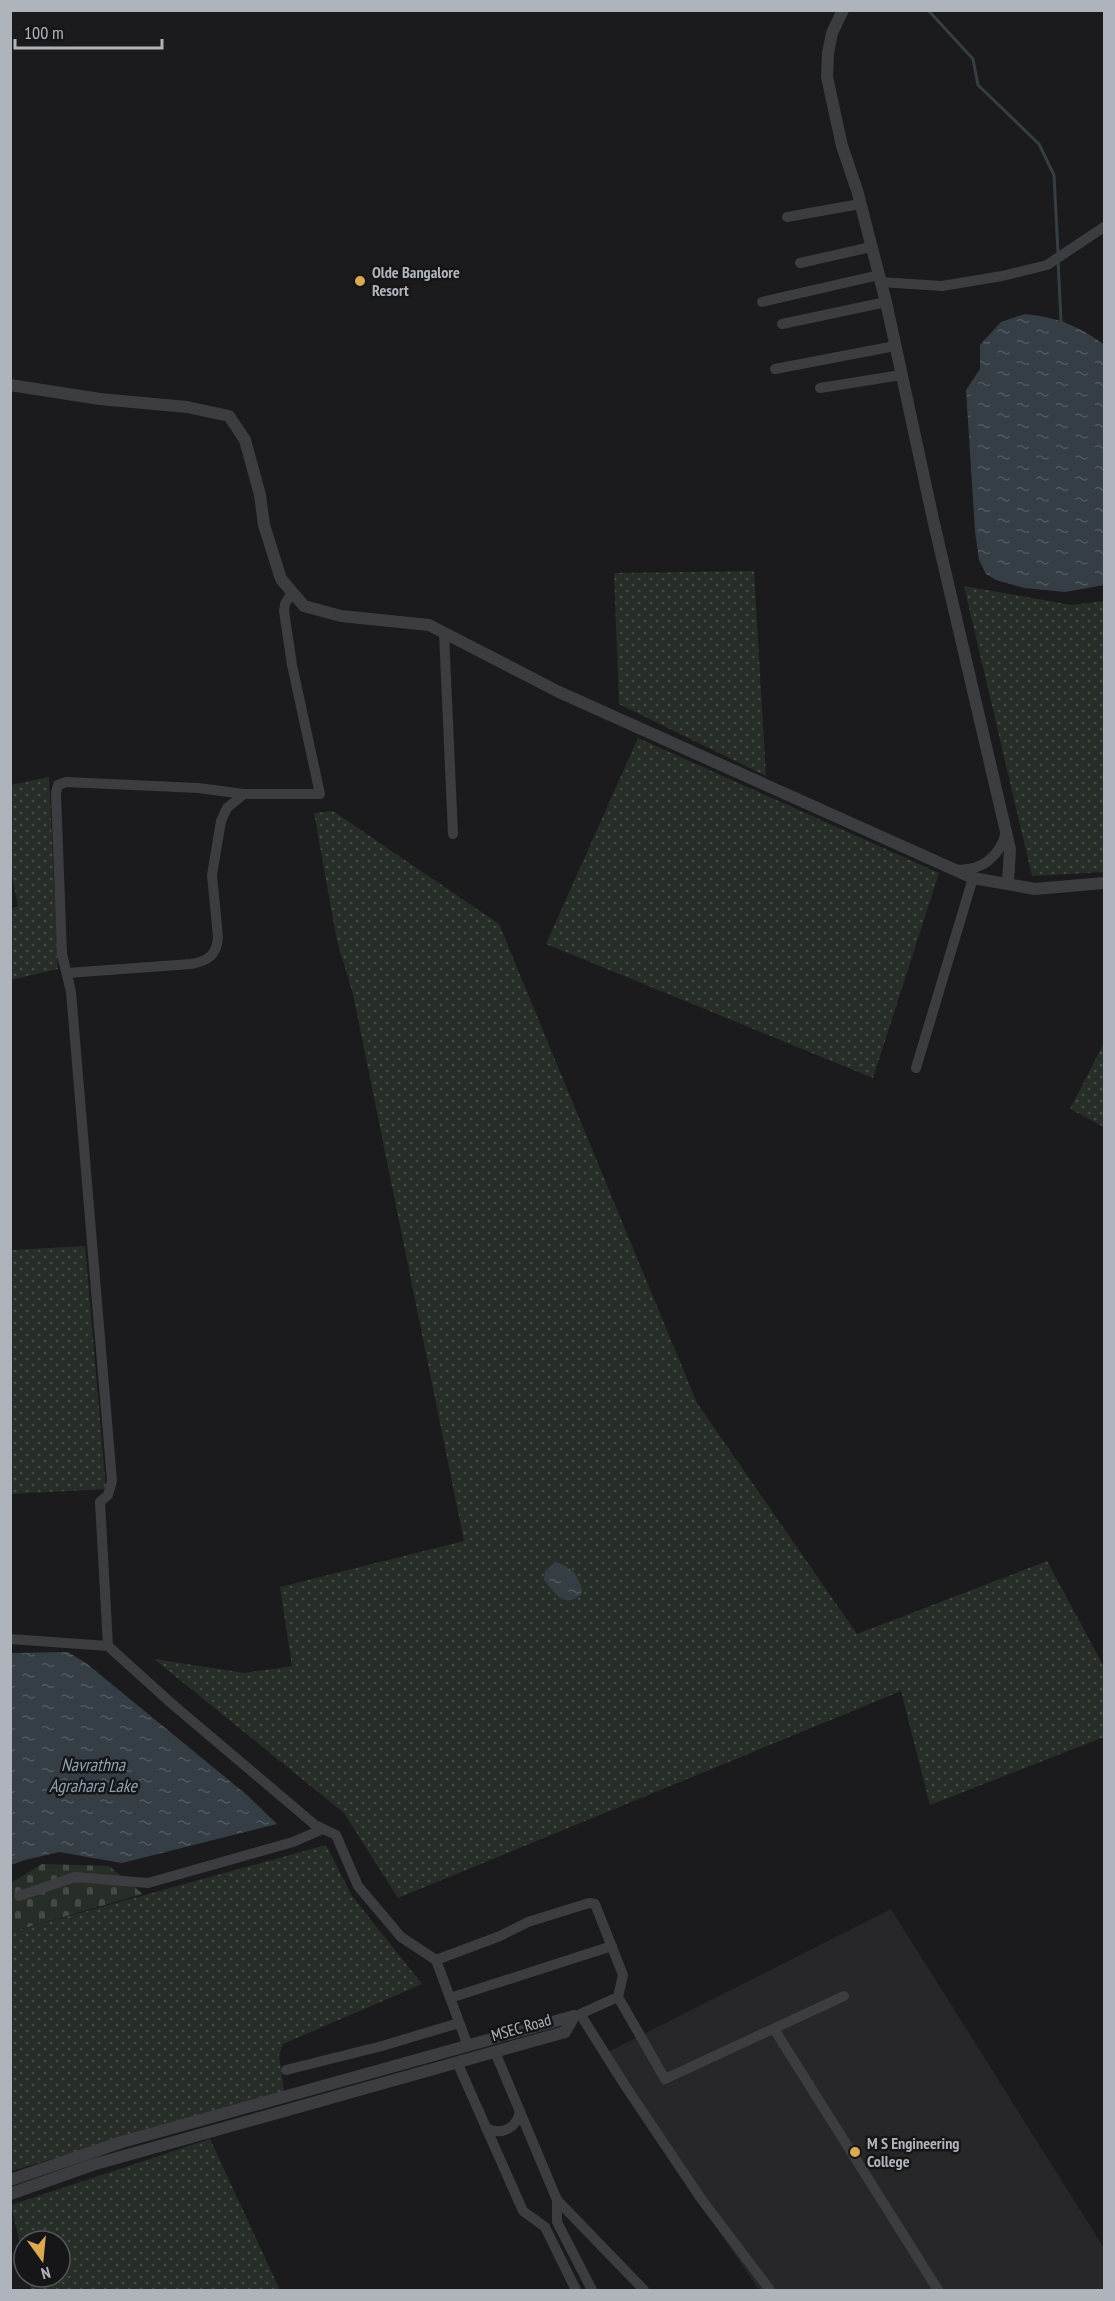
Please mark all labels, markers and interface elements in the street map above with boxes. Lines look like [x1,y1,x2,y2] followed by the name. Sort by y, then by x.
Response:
[15,12,162,50] scale bar
[24,21,64,44] text: 100 m
[372,262,460,300] place label: Olde Bangalore Resort
[353,274,367,288] marker: Olde Bangalore Resort
[49,1753,139,1797] water label: Navrathna Agrahara Lake
[489,2009,553,2045] street label: MSEC Road
[867,2133,959,2171] place label: M S Engineering College
[848,2145,862,2159] marker: M S Engineering College
[12,2229,72,2289] north arrow
[39,2263,53,2284] text: N

